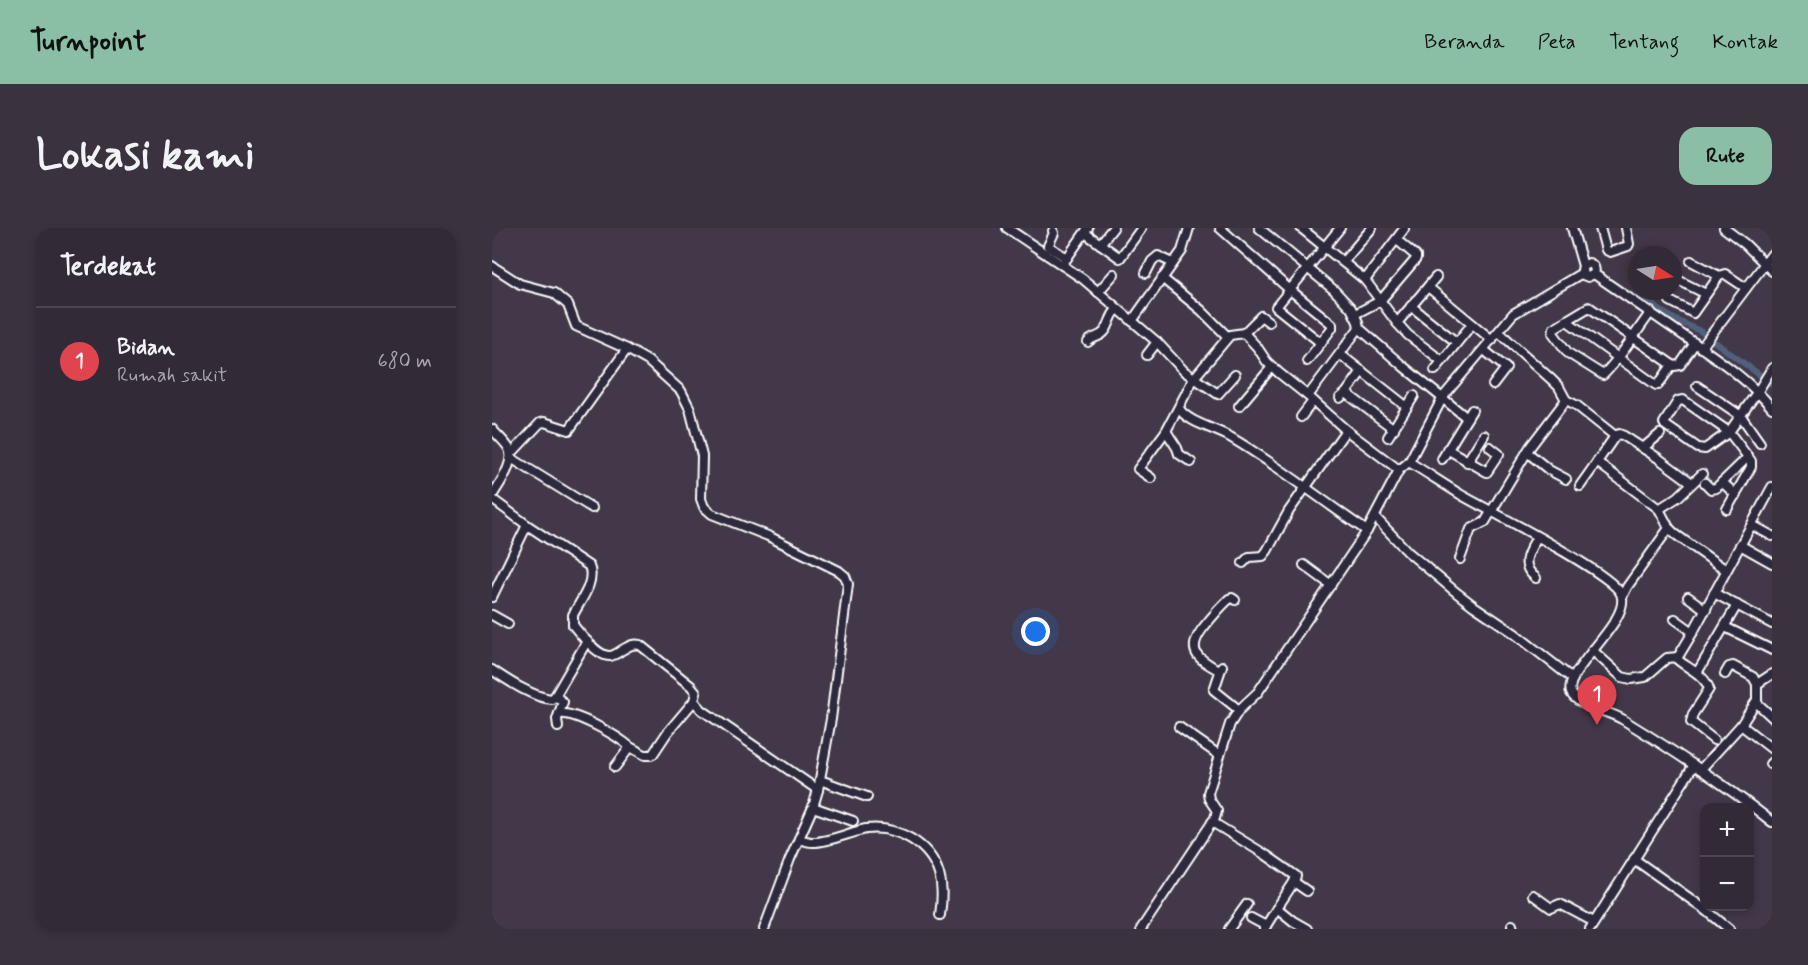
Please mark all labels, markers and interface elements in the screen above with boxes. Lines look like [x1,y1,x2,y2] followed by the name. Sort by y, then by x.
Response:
[30,24,146,61] text: Turnpoint
[1424,28,1505,56] text: Beranda
[1538,28,1576,56] text: Peta
[1609,28,1679,56] text: Tentang
[1712,28,1778,56] text: Kontak
[1679,127,1772,185] button: Rute
[36,129,255,184] text: Lokasi kami
[1628,246,1682,300] north arrow
[60,250,156,284] text: Terdekat
[117,334,175,362] text: Bidan
[75,348,84,375] text: 1
[377,348,432,375] text: 680 m
[117,362,227,389] text: Rumah sakit
[1021,617,1050,646] your location
[1578,676,1616,725] pin: 1
[1700,803,1754,911] map controls
[1700,803,1754,857] button: +
[1700,857,1754,911] button: −

